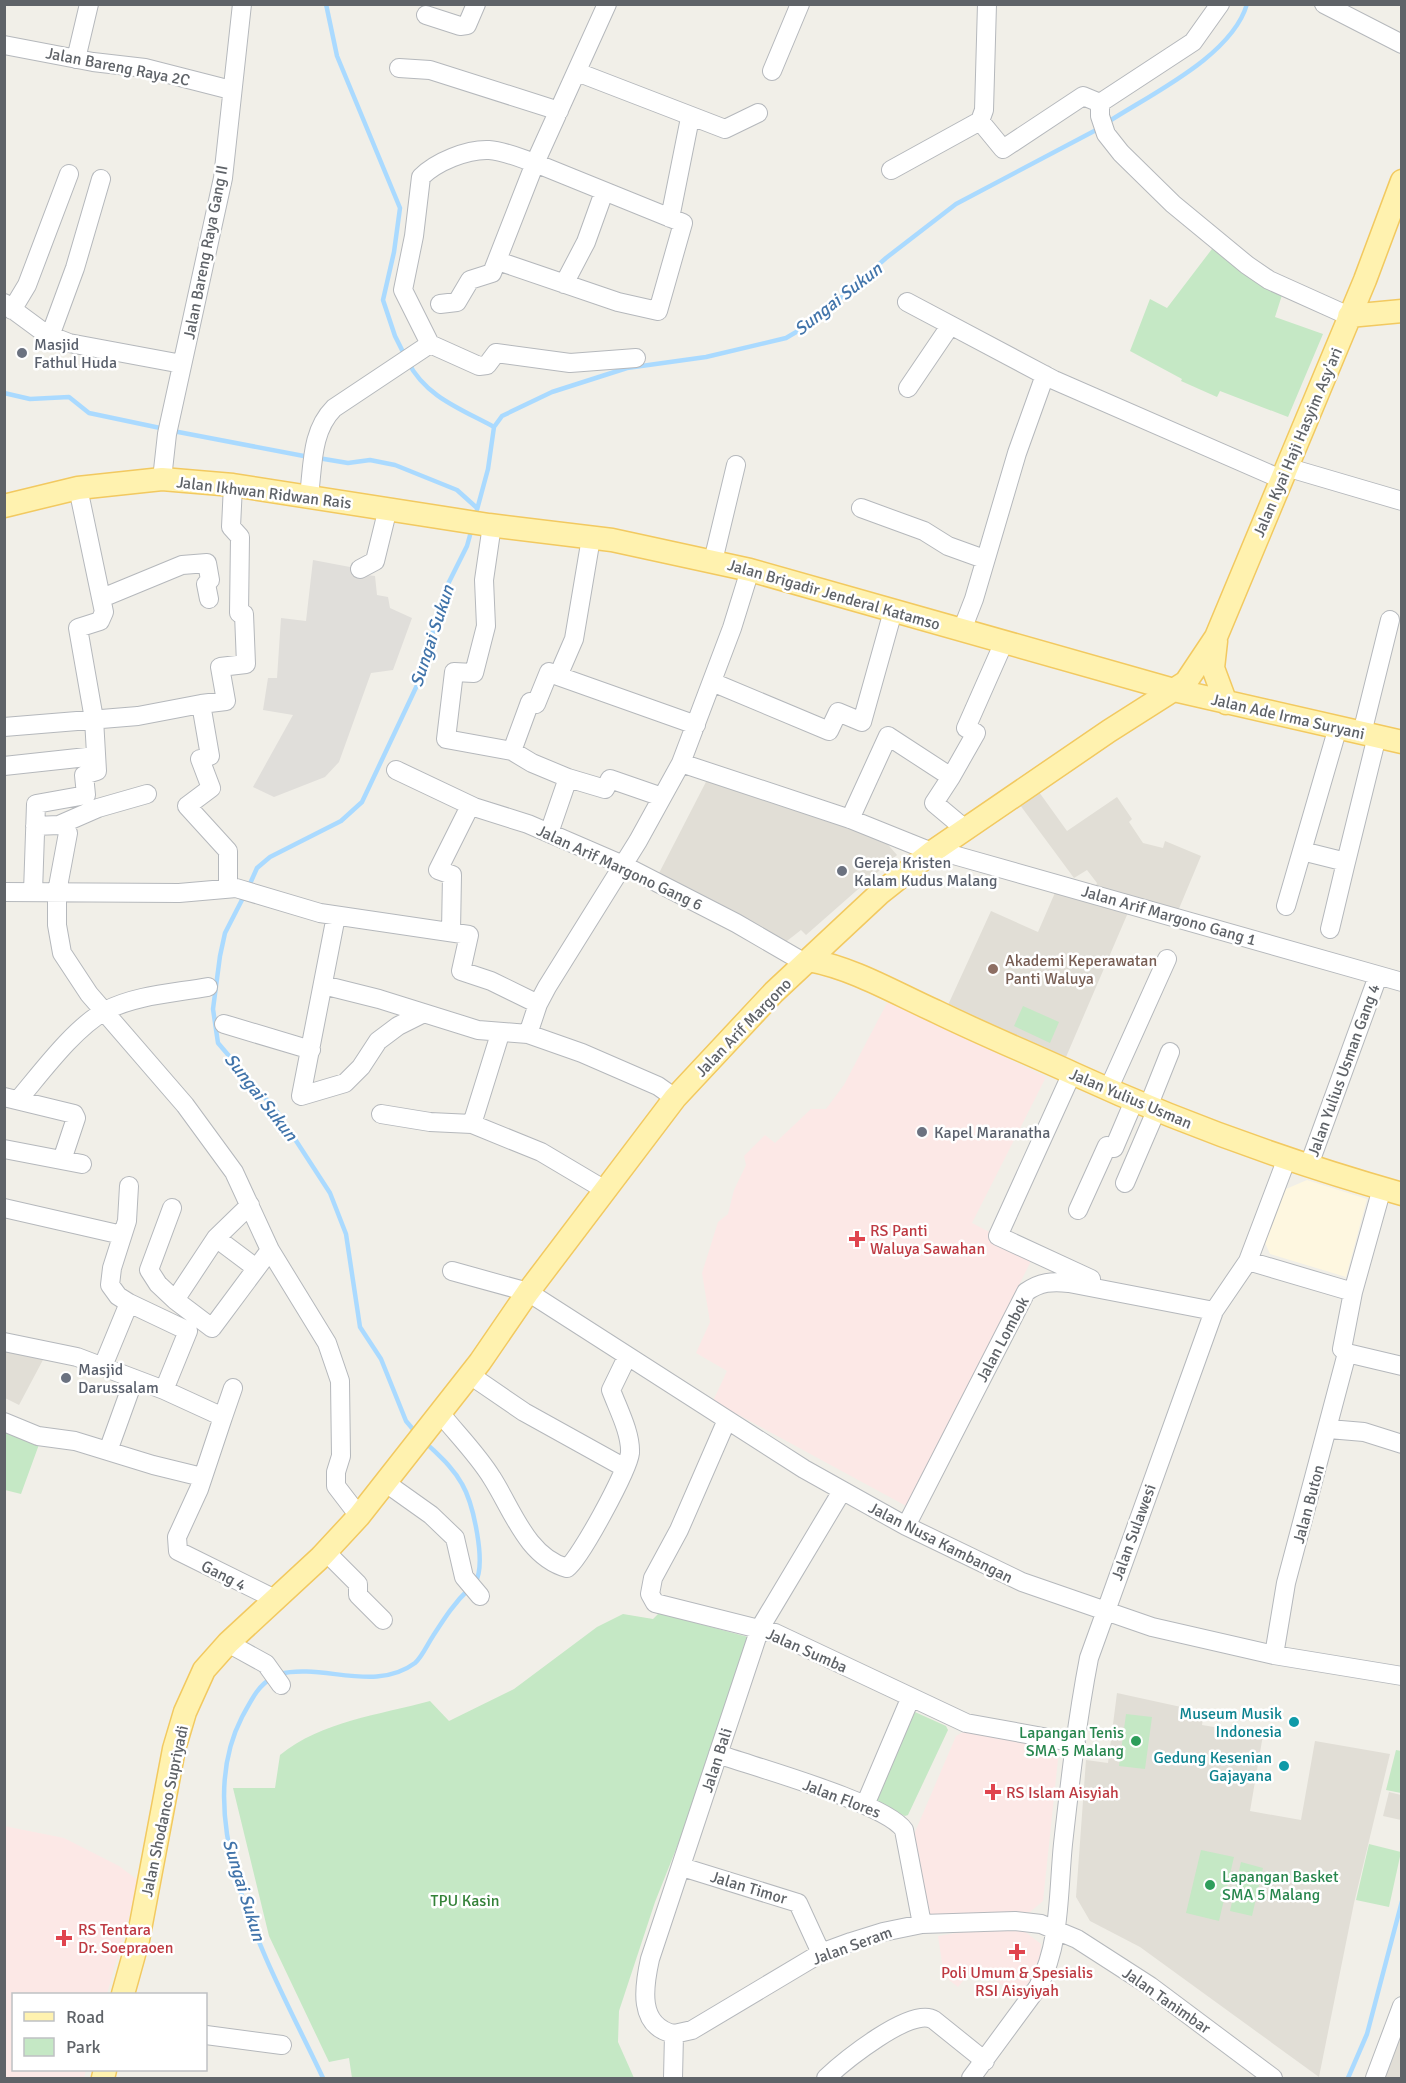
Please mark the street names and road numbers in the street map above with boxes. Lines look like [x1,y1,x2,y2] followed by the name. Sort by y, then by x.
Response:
[44,43,192,91] street label: Jalan Bareng Raya 2C
[179,163,233,341] street label: Jalan Bareng Raya Gang II
[1249,345,1347,540] street label: Jalan Kyai Haji Hasyim Asy'ari
[175,472,352,514] street label: Jalan Ikhwan Ridwan Rais
[725,555,942,635] street label: Jalan Brigadir Jenderal Katamso
[1209,690,1367,744] street label: Jalan Ade Irma Suryani
[533,821,706,915] street label: Jalan Arif Margono Gang 6
[1079,881,1258,951] street label: Jalan Arif Margono Gang 1
[692,974,796,1081] street label: Jalan Arif Margono
[1303,981,1385,1159] street label: Jalan Yulius Usman Gang 4
[1066,1064,1195,1134] street label: Jalan Yulius Usman
[972,1293,1034,1386] street label: Jalan Lombok
[1289,1463,1329,1546] street label: Jalan Buton
[1107,1481,1161,1583] street label: Jalan Sulawesi
[865,1498,1016,1588] street label: Jalan Nusa Kambangan
[198,1556,250,1596] street label: Gang 4
[763,1624,850,1678] street label: Jalan Sumba
[137,1724,193,1899] street label: Jalan Shodanco Supriyadi
[697,1725,737,1795] street label: Jalan Bali
[800,1775,883,1823] street label: Jalan Flores
[708,1867,790,1909] street label: Jalan Timor
[810,1922,895,1970] street label: Jalan Seram
[1118,1963,1214,2039] street label: Jalan Tanimbar

